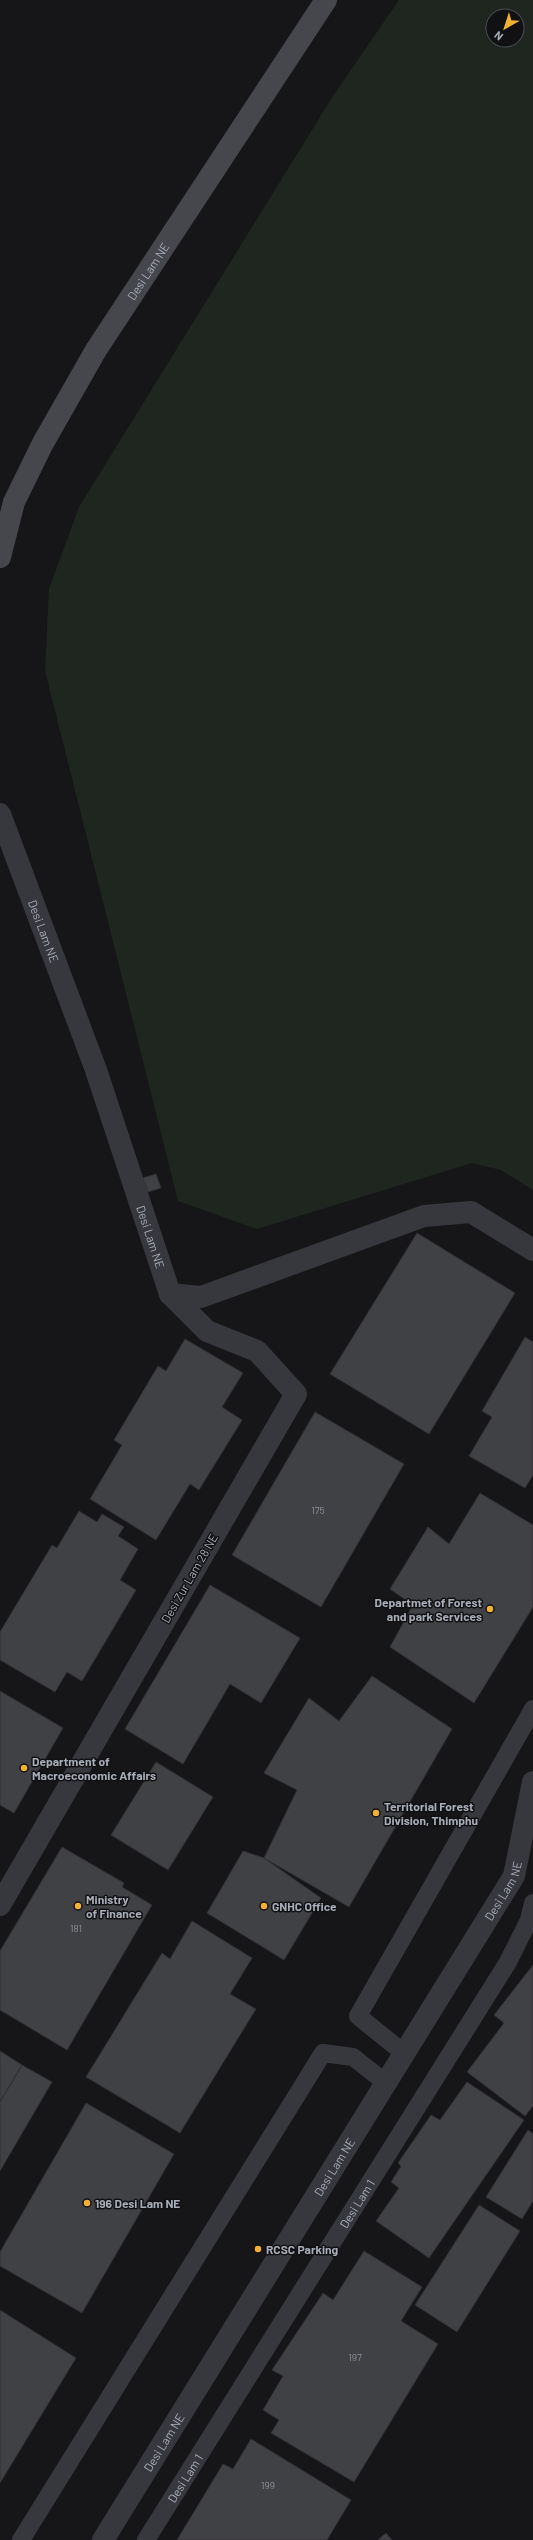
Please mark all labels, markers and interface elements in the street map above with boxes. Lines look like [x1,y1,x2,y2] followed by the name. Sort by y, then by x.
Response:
[485,8,525,48] north arrow
[491,29,505,44] text: N
[124,240,172,302] street label: Desi Lam NE
[26,898,62,964] street label: Desi Lam NE
[134,1203,168,1270] street label: Desi Lam NE
[311,1504,325,1516] house number: 175
[158,1531,220,1625] street label: Desi Zur Lam 28 NE
[375,1595,482,1623] place label: Departmet of Forest and park Services
[485,1604,495,1614] marker: Departmet of Forest and park Services
[32,1754,156,1782] place label: Department of Macroeconomic Affairs
[19,1763,29,1773] marker: Department of Macroeconomic Affairs
[384,1799,478,1827] place label: Territorial Forest Division, Thimphu
[371,1808,381,1818] marker: Territorial Forest Division, Thimphu
[481,1860,524,1923] street label: Desi Lam NE
[86,1892,142,1920] place label: Ministry of Finance
[272,1899,337,1913] place label: GNHC Office
[73,1901,83,1911] marker: Ministry of Finance
[259,1901,269,1911] marker: GNHC Office
[70,1922,82,1934] house number: 181
[311,2135,357,2198] street label: Desi Lam NE
[336,2177,377,2230] street label: Desi Lam 1
[95,2196,180,2210] place label: 196 Desi Lam NE
[82,2198,92,2208] marker: 196 Desi Lam NE
[266,2242,339,2256] place label: RCSC Parking
[253,2244,263,2254] marker: RCSC Parking
[348,2351,362,2363] house number: 197
[140,2411,187,2474] street label: Desi Lam NE
[164,2451,205,2505] street label: Desi Lam 1
[261,2479,275,2491] house number: 199

